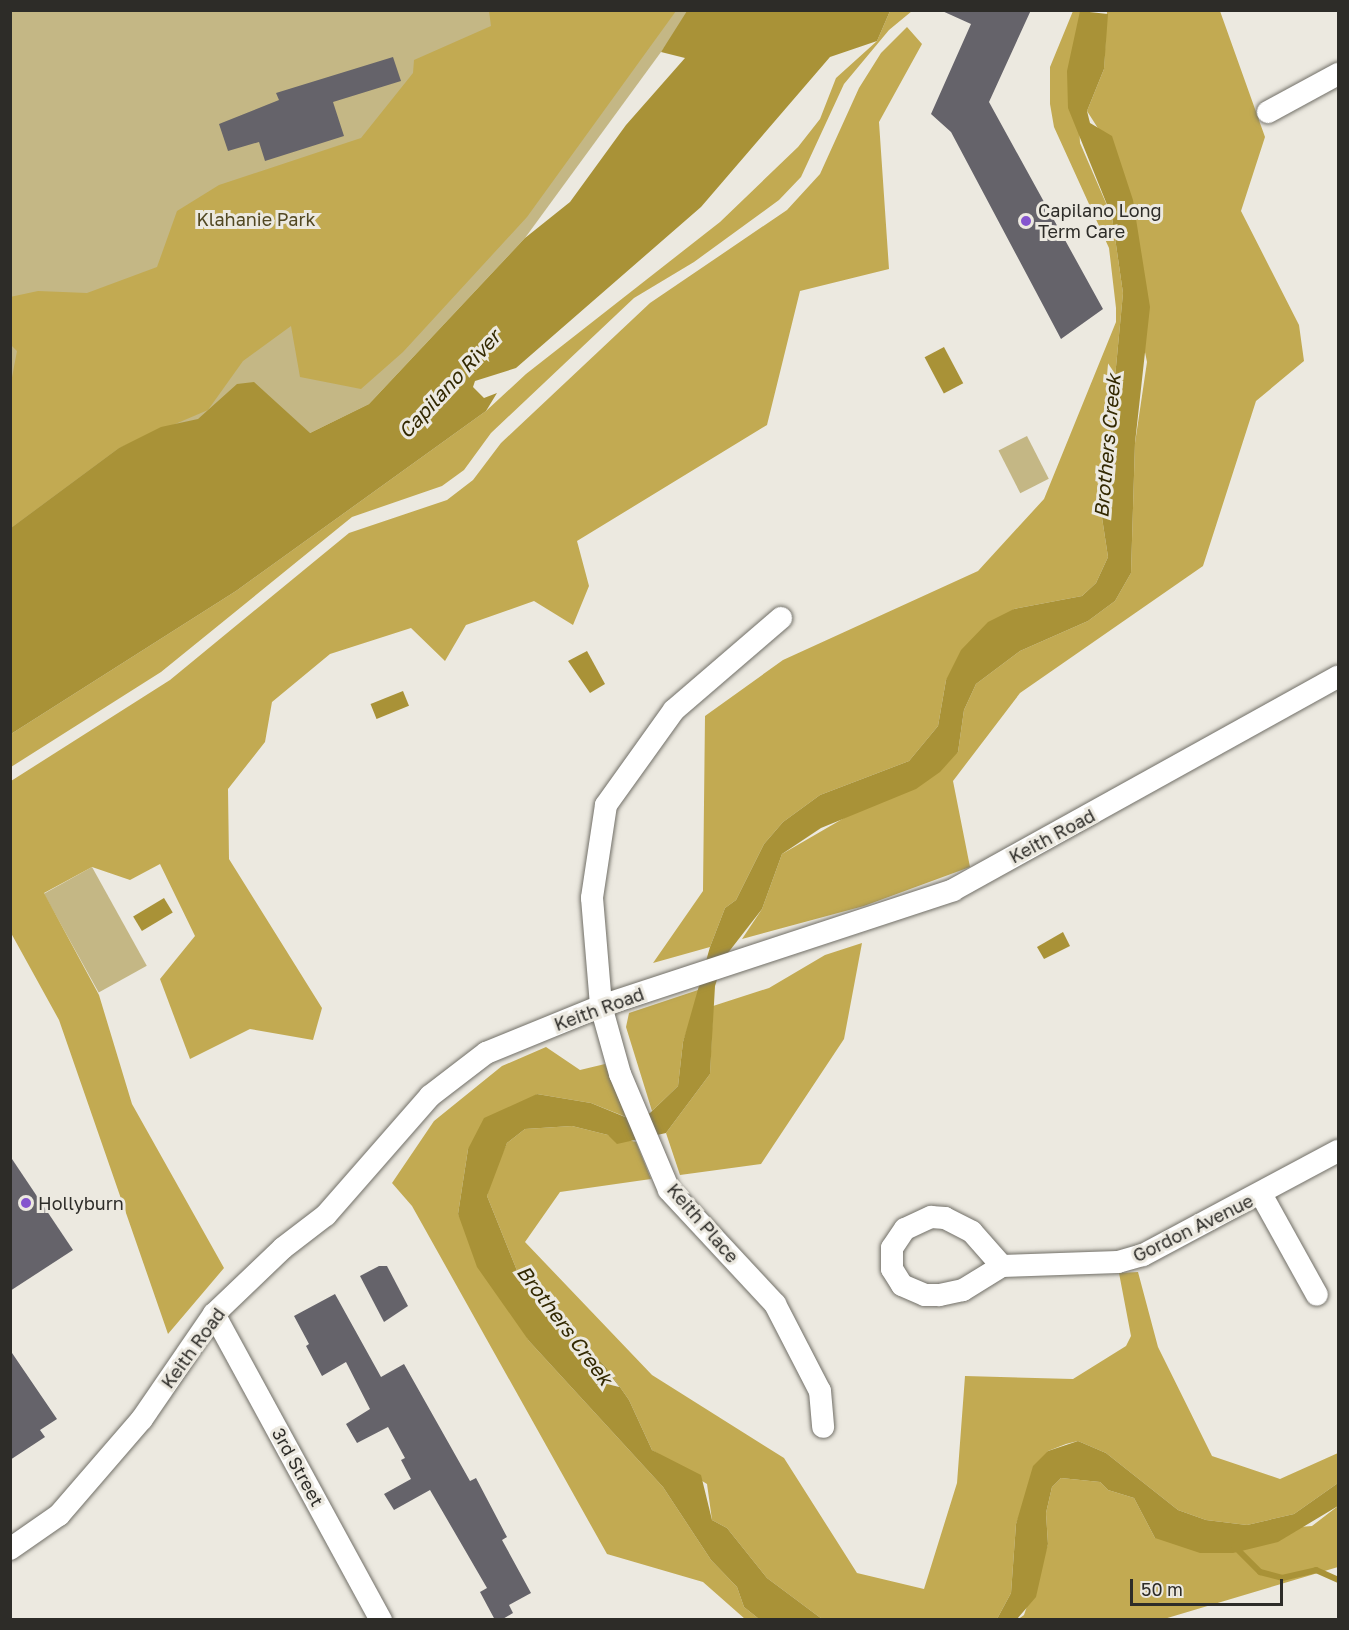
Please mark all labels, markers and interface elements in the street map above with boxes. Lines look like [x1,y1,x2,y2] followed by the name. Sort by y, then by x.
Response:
[1038,200,1162,242] place label: Capilano Long Term Care
[196,208,316,230] park label: Klahanie Park
[1019,214,1033,228] marker: Capilano Long Term Care
[393,325,505,443] water label: Capilano River
[1089,373,1125,519] water label: Brothers Creek
[1005,804,1099,868] street label: Keith Road
[551,983,647,1035] street label: Keith Road
[663,1179,743,1267] street label: Keith Place
[1129,1190,1257,1266] street label: Gordon Avenue
[38,1192,124,1214] place label: Hollyburn
[19,1196,33,1210] marker: Hollyburn
[512,1260,618,1390] water label: Brothers Creek
[157,1304,229,1392] street label: Keith Road
[268,1424,328,1510] street label: 3rd Street
[1133,1567,1286,1605] scale bar
[1141,1578,1183,1600] text: 50 m

